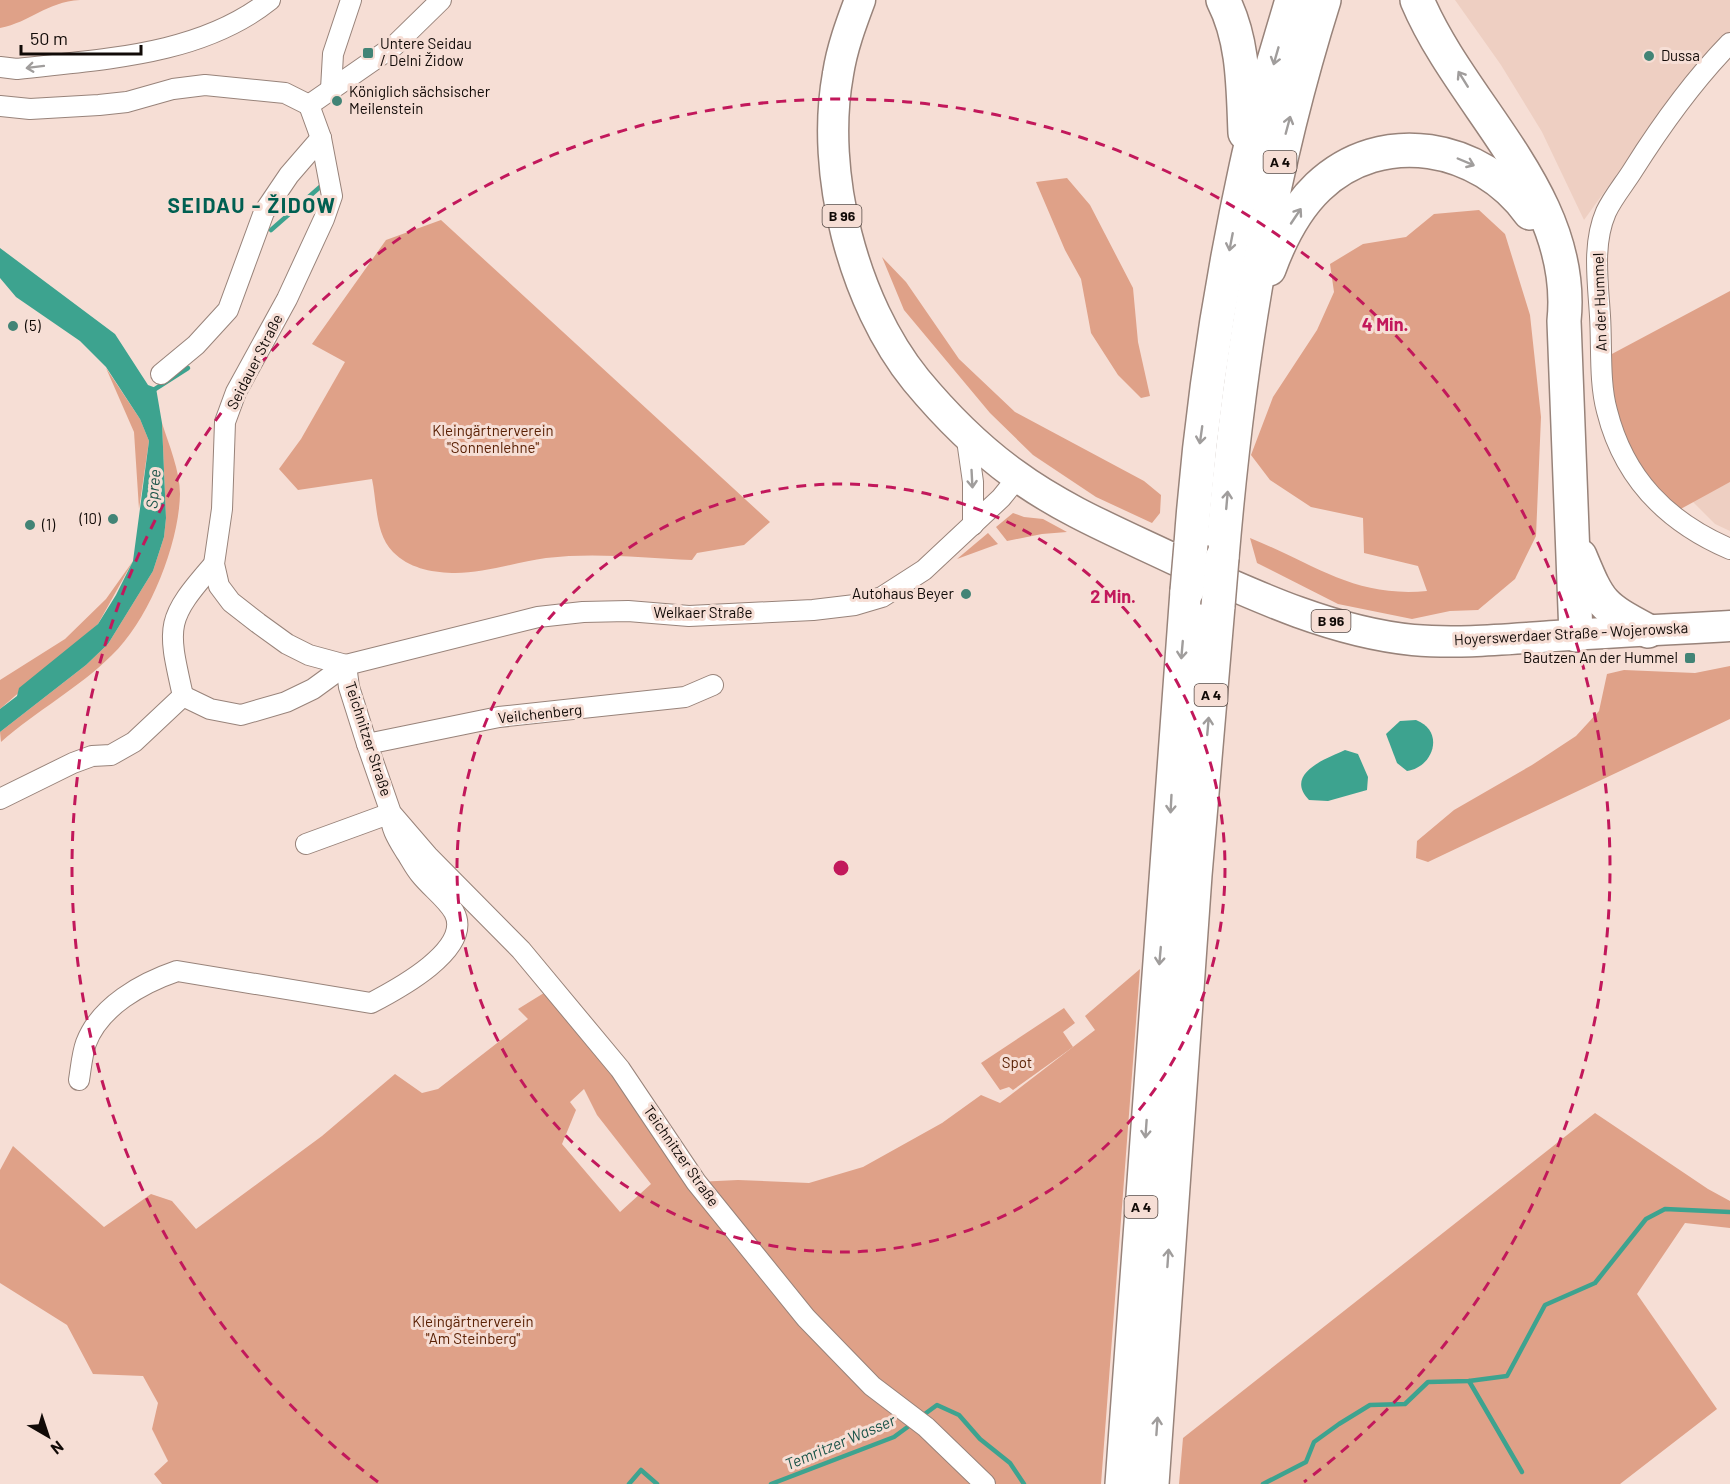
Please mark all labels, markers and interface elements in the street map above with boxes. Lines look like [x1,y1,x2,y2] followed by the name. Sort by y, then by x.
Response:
[21,18,141,56] scale bar
[30,27,68,49] text: 50 m
[380,34,472,69] place label: Untere Seidau / Delni Židow
[361,46,375,60] marker: Untere Seidau / Delni Židow
[1270,46,1281,65] one-way arrow
[1661,46,1700,64] place label: Dussa
[1642,49,1656,63] marker: Dussa
[25,62,45,73] one-way arrow
[1456,71,1468,88] one-way arrow
[349,82,491,117] place label: Königlich sächsischer Meilenstein
[330,94,344,108] marker: Königlich sächsischer Meilenstein
[1283,116,1295,135] one-way arrow
[1264,151,1296,173] road number: A 4
[1457,157,1475,168] one-way arrow
[168,192,336,217] district label: SEIDAU - ŽIDOW
[822,205,862,227] road number: B 96
[1289,207,1302,224] one-way arrow
[1225,232,1236,252] one-way arrow
[1588,252,1610,352] street label: An der Hummel
[222,311,286,412] street label: Seidauer Straße
[1362,313,1408,335] text: 4 Min.
[24,316,41,334] place label: (5)
[6,319,20,333] marker: (5)
[432,421,554,456] park label: Kleingärtnerverein "Sonnenlehne"
[1196,425,1207,444] one-way arrow
[141,468,164,510] water label: Spree
[967,469,978,489] one-way arrow
[1222,490,1233,510] one-way arrow
[78,509,101,527] place label: (10)
[106,512,120,526] marker: (10)
[41,515,55,533] place label: (1)
[23,518,37,532] marker: (1)
[852,584,955,602] place label: Autohaus Beyer
[1090,585,1136,607] text: 2 Min.
[959,587,973,601] marker: Autohaus Beyer
[653,603,753,621] street label: Welkaer Straße
[1312,610,1350,632] road number: B 96
[1453,618,1689,648] street label: Hoyerswerdaer Straße - Wojerowska
[1176,639,1187,659] one-way arrow
[1523,648,1678,666] place label: Bautzen An der Hummel
[1683,651,1697,665] marker: Bautzen An der Hummel
[342,679,396,798] street label: Teichnitzer Straße
[1194,684,1228,706] road number: A 4
[497,700,583,726] street label: Veilchenberg
[1203,716,1214,736] one-way arrow
[1165,793,1176,813] one-way arrow
[831,858,851,878] centre of rings
[1154,945,1165,965] one-way arrow
[1002,1053,1032,1071] park label: Spot
[640,1101,723,1209] street label: Teichnitzer Straße
[1141,1118,1152,1138] one-way arrow
[1124,1196,1158,1218] road number: A 4
[1163,1248,1174,1268] one-way arrow
[412,1312,534,1347] park label: Kleingärtnerverein "Am Steinberg"
[18,1406,78,1466] north arrow
[782,1409,899,1473] water label: Temritzer Wasser
[1151,1416,1162,1436] one-way arrow
[48,1437,68,1459] text: N

